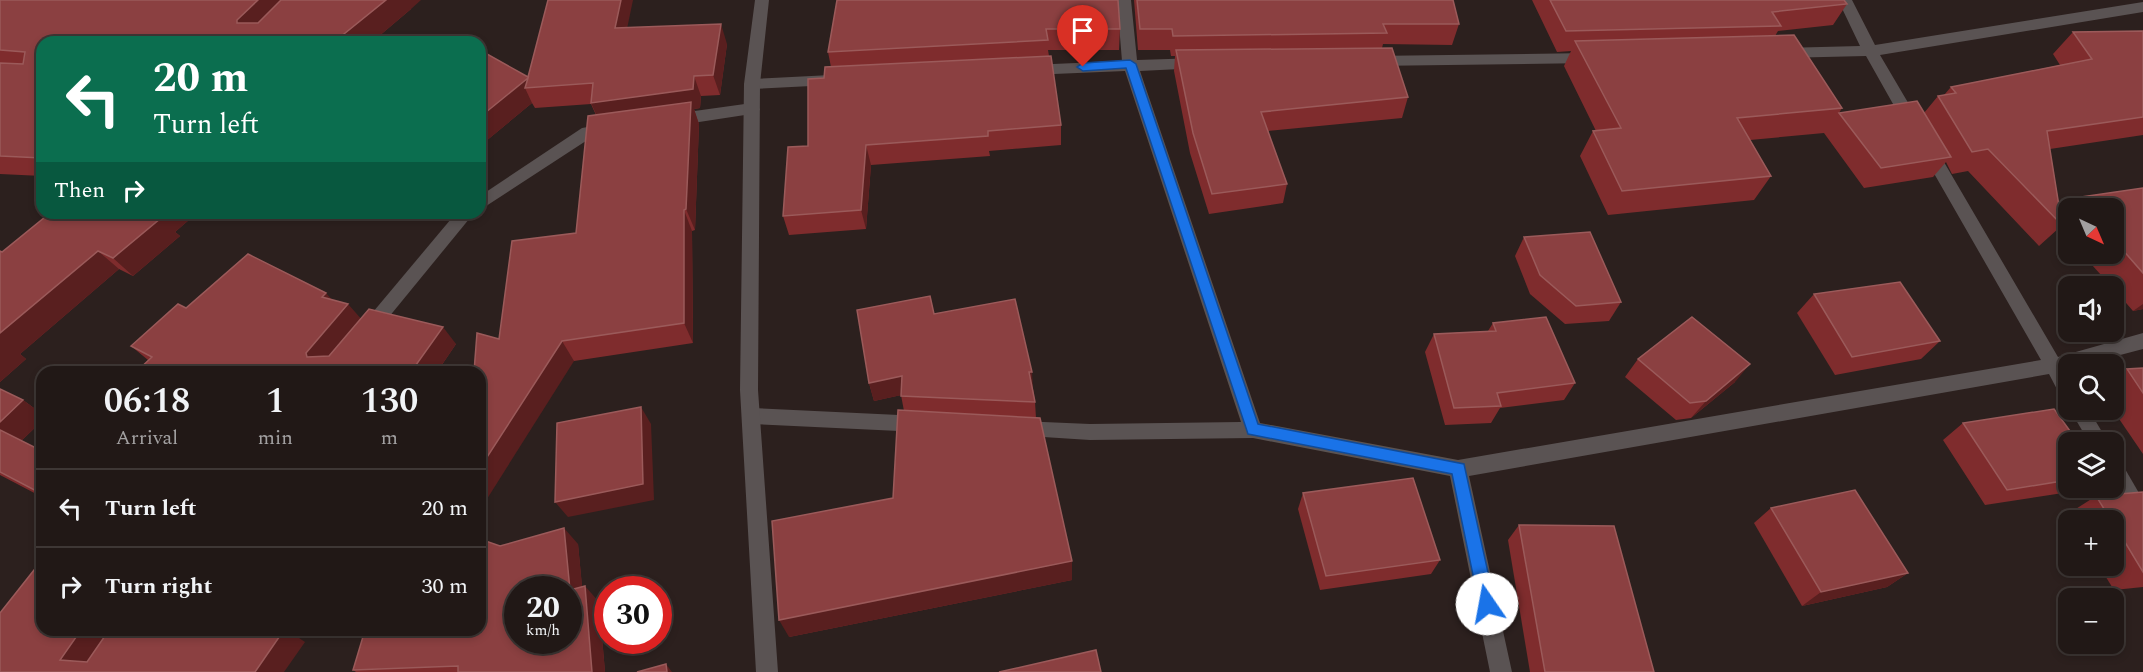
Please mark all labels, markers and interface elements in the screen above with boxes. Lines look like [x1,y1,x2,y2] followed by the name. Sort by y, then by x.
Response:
[1057,5,1108,67] pin
[1066,14,1099,47] icon: arrive
[153,47,248,110] text: 20 m
[54,60,132,138] icon: left
[153,104,259,146] text: Turn left
[54,174,105,207] text: Then
[117,174,150,207] icon: right
[2058,198,2124,264] north arrow
[2058,198,2124,654] map controls
[2058,276,2124,342] button: sound
[2058,354,2124,420] button: search
[104,374,190,429] text: 06:18
[266,374,285,429] text: 1
[360,374,418,429] text: 130
[116,423,178,453] text: Arrival
[258,423,293,453] text: min
[381,423,398,453] text: m
[2058,432,2124,498] button: layers
[54,492,87,525] icon: left
[105,492,197,525] text: Turn left
[422,492,468,525] text: 20 m
[2058,510,2124,576] button: +
[54,570,87,603] icon: right
[105,570,212,603] text: Turn right
[422,570,468,603] text: 30 m
[1455,572,1519,636] position arrow
[594,576,672,654] speed limit sign: 30
[526,585,560,631] text: 20
[2058,588,2124,654] button: −
[526,619,560,642] text: km/h

